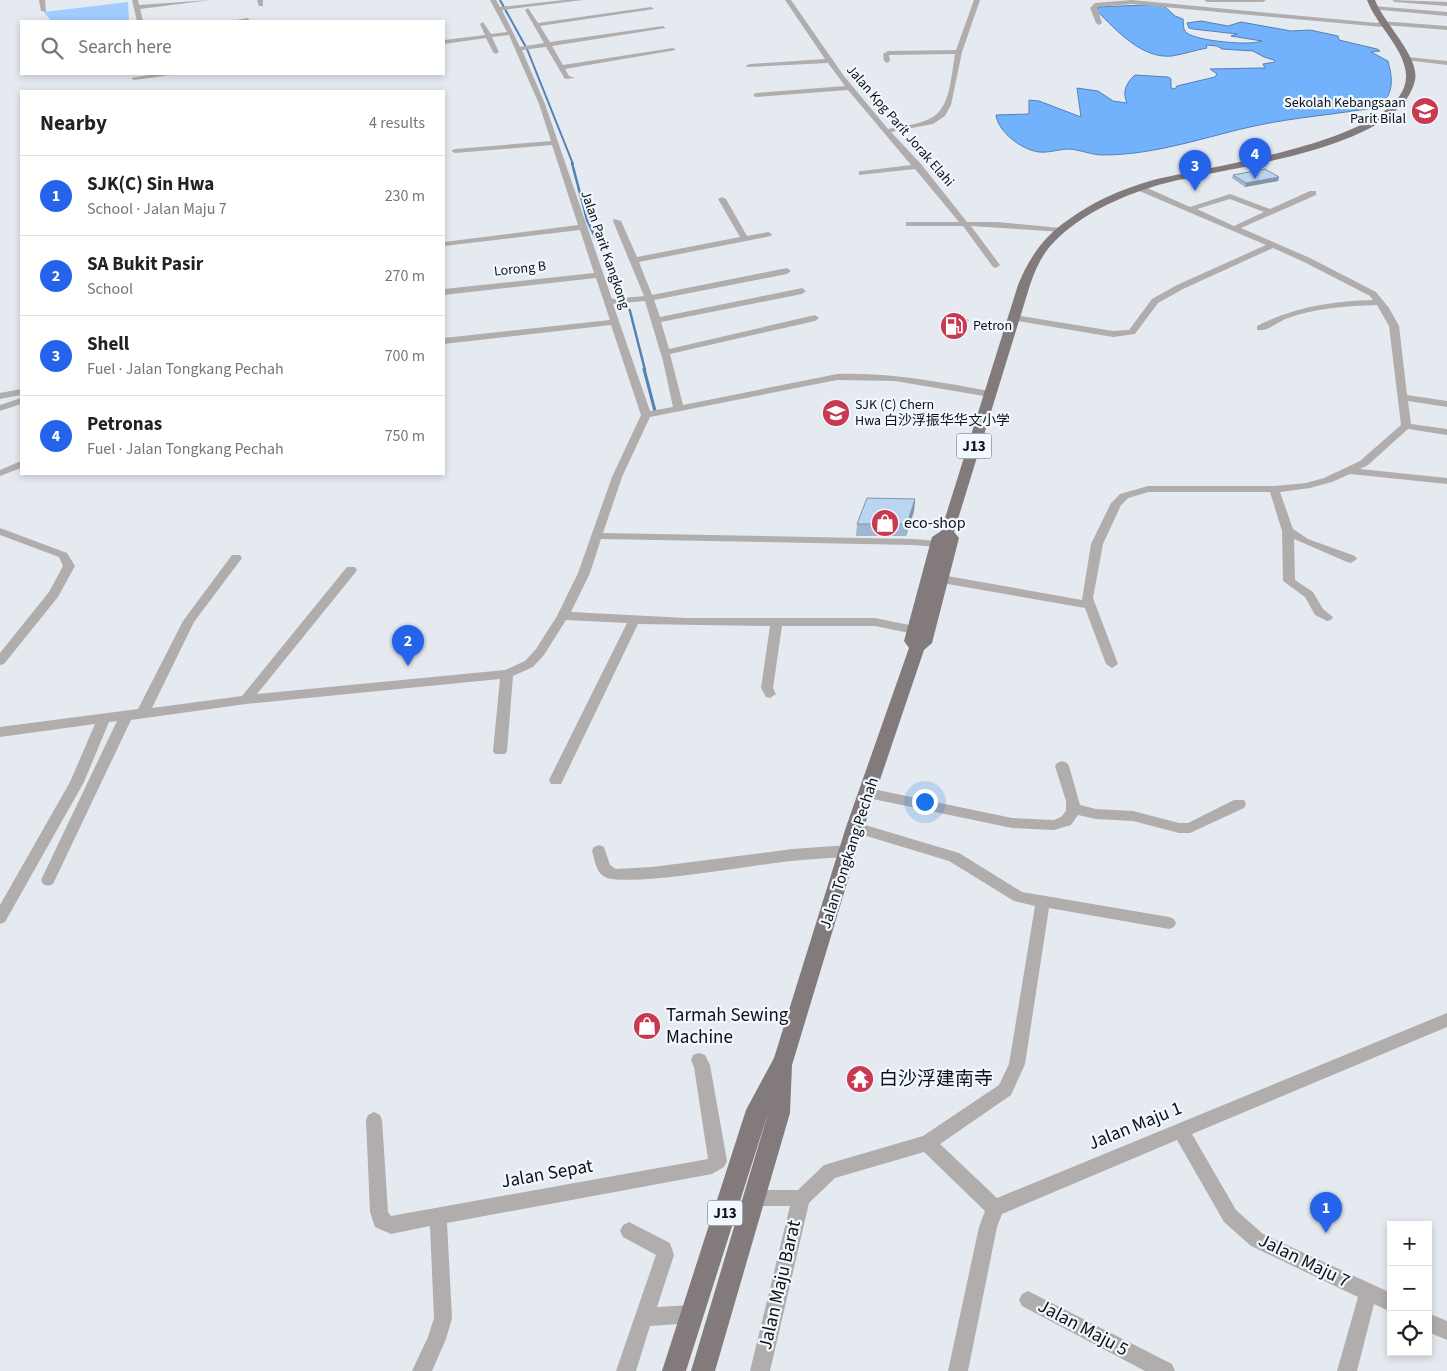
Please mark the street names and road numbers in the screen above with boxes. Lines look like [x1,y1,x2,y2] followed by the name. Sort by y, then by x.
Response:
[841,61,959,191] street label: Jalan Kpg Parit Jorak Elahi
[575,188,635,312] street label: Jalan Parit Kangkong
[493,256,547,282] street label: Lorong B
[956,434,992,458] road number: J13
[814,774,884,932] street label: Jalan Tongkang Pechah
[1084,1095,1186,1157] street label: Jalan Maju 1
[499,1153,596,1195] street label: Jalan Sepat
[708,1200,742,1226] road number: J13
[752,1217,808,1352] street label: Jalan Maju Barat
[1254,1227,1354,1295] street label: Jalan Maju 7
[1033,1293,1133,1363] street label: Jalan Maju 5

